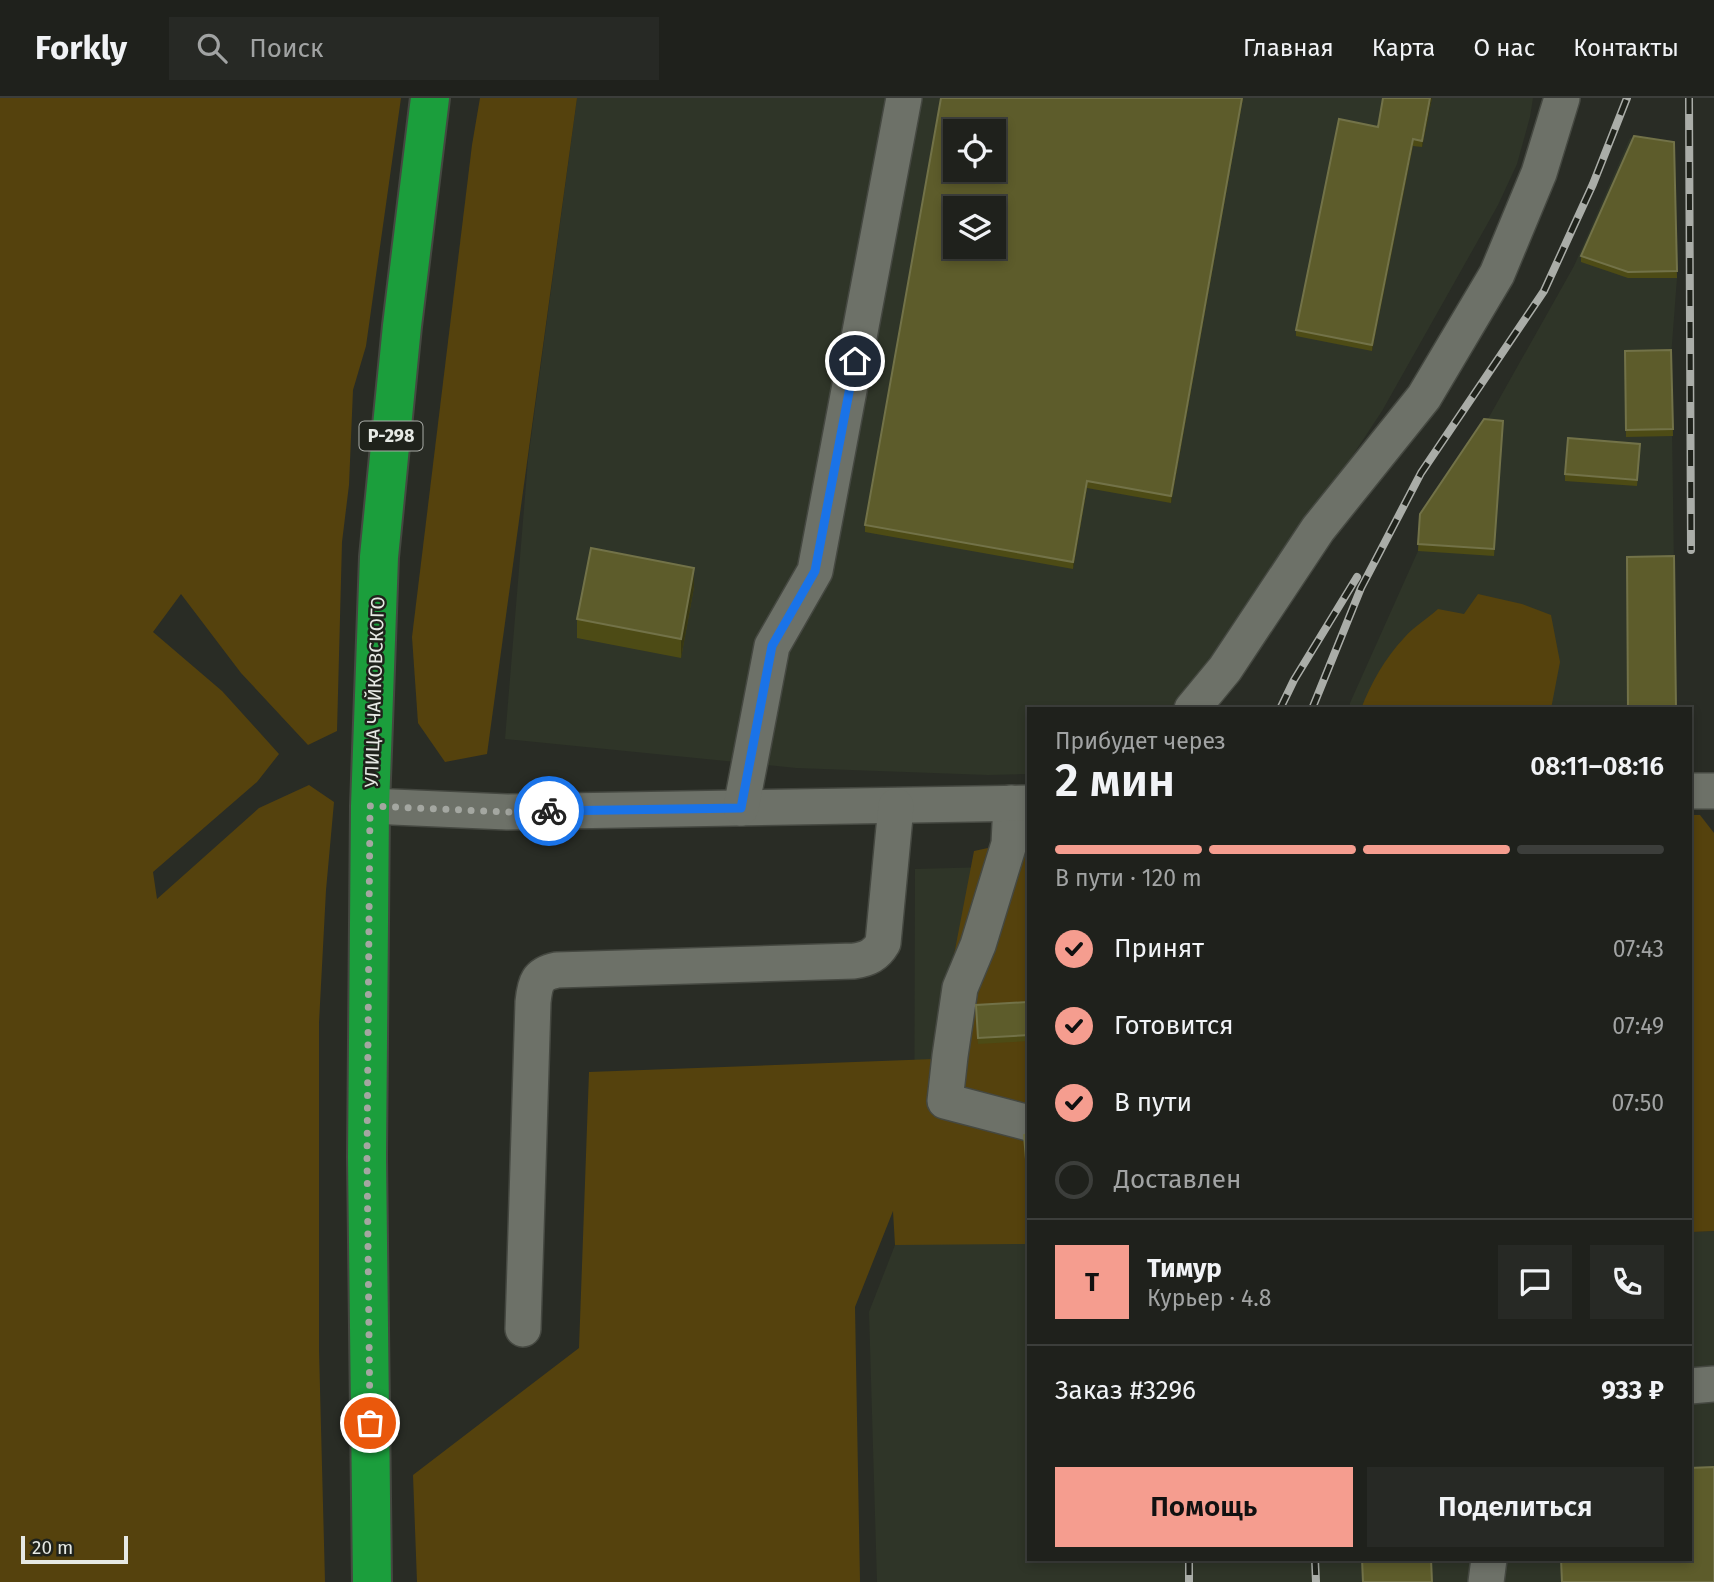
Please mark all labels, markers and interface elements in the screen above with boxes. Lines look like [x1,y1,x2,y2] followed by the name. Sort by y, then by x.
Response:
[169,17,659,80] search box
[35,28,127,68] text: Forkly
[193,29,231,67] icon: search
[249,33,323,64] text: Поиск
[1243,34,1334,62] text: Главная
[1372,34,1435,62] text: Карта
[1473,34,1535,62] text: О нас
[1573,34,1679,62] text: Контакты
[943,119,1006,259] map controls
[943,119,1006,182] button: locate
[943,196,1006,259] button: layers
[825,331,885,391] pin
[836,342,874,380] icon: home
[360,422,422,450] road number: Р-298
[360,596,389,788] street label: УЛИЦА ЧАЙКОВСКОГО
[1055,727,1226,755] text: Прибудет через
[1530,751,1664,782] text: 08:11–08:16
[1055,753,1175,808] text: 2 мин
[514,776,584,846] courier
[530,792,568,830] icon: bike
[1055,864,1202,892] text: В пути · 120 m
[1055,930,1093,968] icon: check
[1114,933,1204,964] text: Принят
[1613,935,1664,963] text: 07:43
[1055,1007,1093,1045] icon: check
[1114,1010,1234,1041] text: Готовится
[1612,1012,1664,1040] text: 07:49
[1055,1084,1093,1122] icon: check
[1114,1087,1192,1118] text: В пути
[1611,1089,1664,1117] text: 07:50
[1114,1164,1241,1195] text: Доставлен
[1498,1245,1572,1319] button: chat
[1590,1245,1664,1319] button: phone
[1147,1253,1222,1284] text: Тимур
[1085,1267,1099,1298] text: Т
[1147,1284,1272,1312] text: Курьер · 4.8
[1055,1375,1196,1406] text: Заказ #3296
[1601,1375,1664,1406] text: 933 ₽
[340,1393,400,1453] pin
[351,1404,389,1442] icon: bag
[1055,1467,1353,1547] button: Помощь
[1367,1467,1664,1547] button: Поделиться
[21,1533,128,1565] scale bar
[32,1536,73,1559] text: 20 m

